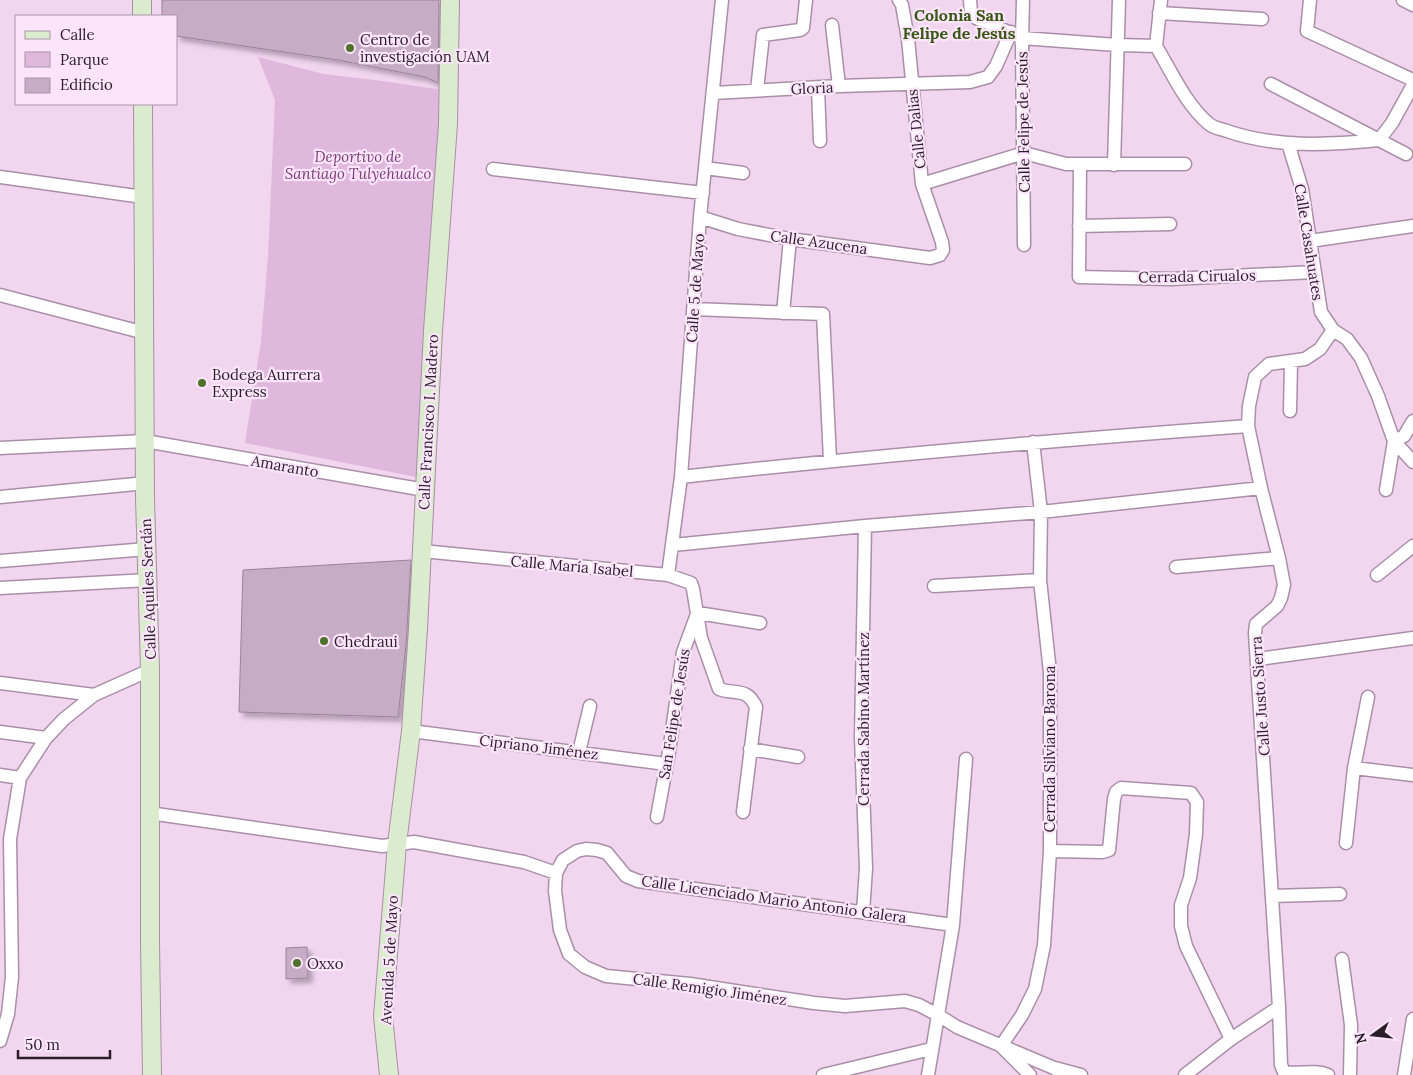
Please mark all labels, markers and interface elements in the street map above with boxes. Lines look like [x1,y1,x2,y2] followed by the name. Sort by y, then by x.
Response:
[903,5,1016,43] district label: Colonia San Felipe de Jesús
[15,15,178,105] legend
[60,25,95,44] text: Calle
[360,30,490,66] place label: Centro de investigación UAM
[344,42,356,54] marker: Centro de investigación UAM
[60,50,109,69] text: Parque
[1012,51,1034,193] street label: Calle Felipe de Jesús
[60,75,113,94] text: Edificio
[790,77,834,99] street label: Gloria
[902,88,930,170] street label: Calle Dalias
[285,147,431,183] park label: Deportivo de Santiago Tulyehualco
[1290,182,1328,302] street label: Calle Casahuates
[769,226,869,258] street label: Calle Azucena
[682,232,708,343] street label: Calle 5 de Mayo
[1138,265,1256,287] street label: Cerrada Cirualos
[414,333,442,510] street label: Calle Francisco I. Madero
[212,365,321,401] place label: Bodega Aurrera Express
[196,377,208,389] marker: Bodega Aurrera Express
[249,451,320,481] street label: Amaranto
[136,518,160,660] street label: Calle Aquiles Serdán
[510,551,634,581] street label: Calle María Isabel
[334,632,398,651] place label: Chedraui
[854,632,873,806] street label: Cerrada Sabino Martínez
[318,635,330,647] marker: Chedraui
[1246,635,1274,756] street label: Calle Justo Sierra
[654,647,694,781] street label: San Felipe de Jesús
[1040,665,1059,832] street label: Cerrada Silviano Barona
[478,730,600,764] street label: Cipriano Jiménez
[640,871,908,927] street label: Calle Licenciado Mario Antonio Galera
[376,894,402,1026] street label: Avenida 5 de Mayo
[307,954,344,973] place label: Oxxo
[291,957,303,969] marker: Oxxo
[632,969,788,1009] street label: Calle Remigio Jiménez
[1348,1010,1398,1060] north arrow
[18,1028,110,1060] scale bar
[1350,1031,1371,1046] text: N
[25,1035,60,1054] text: 50 m

